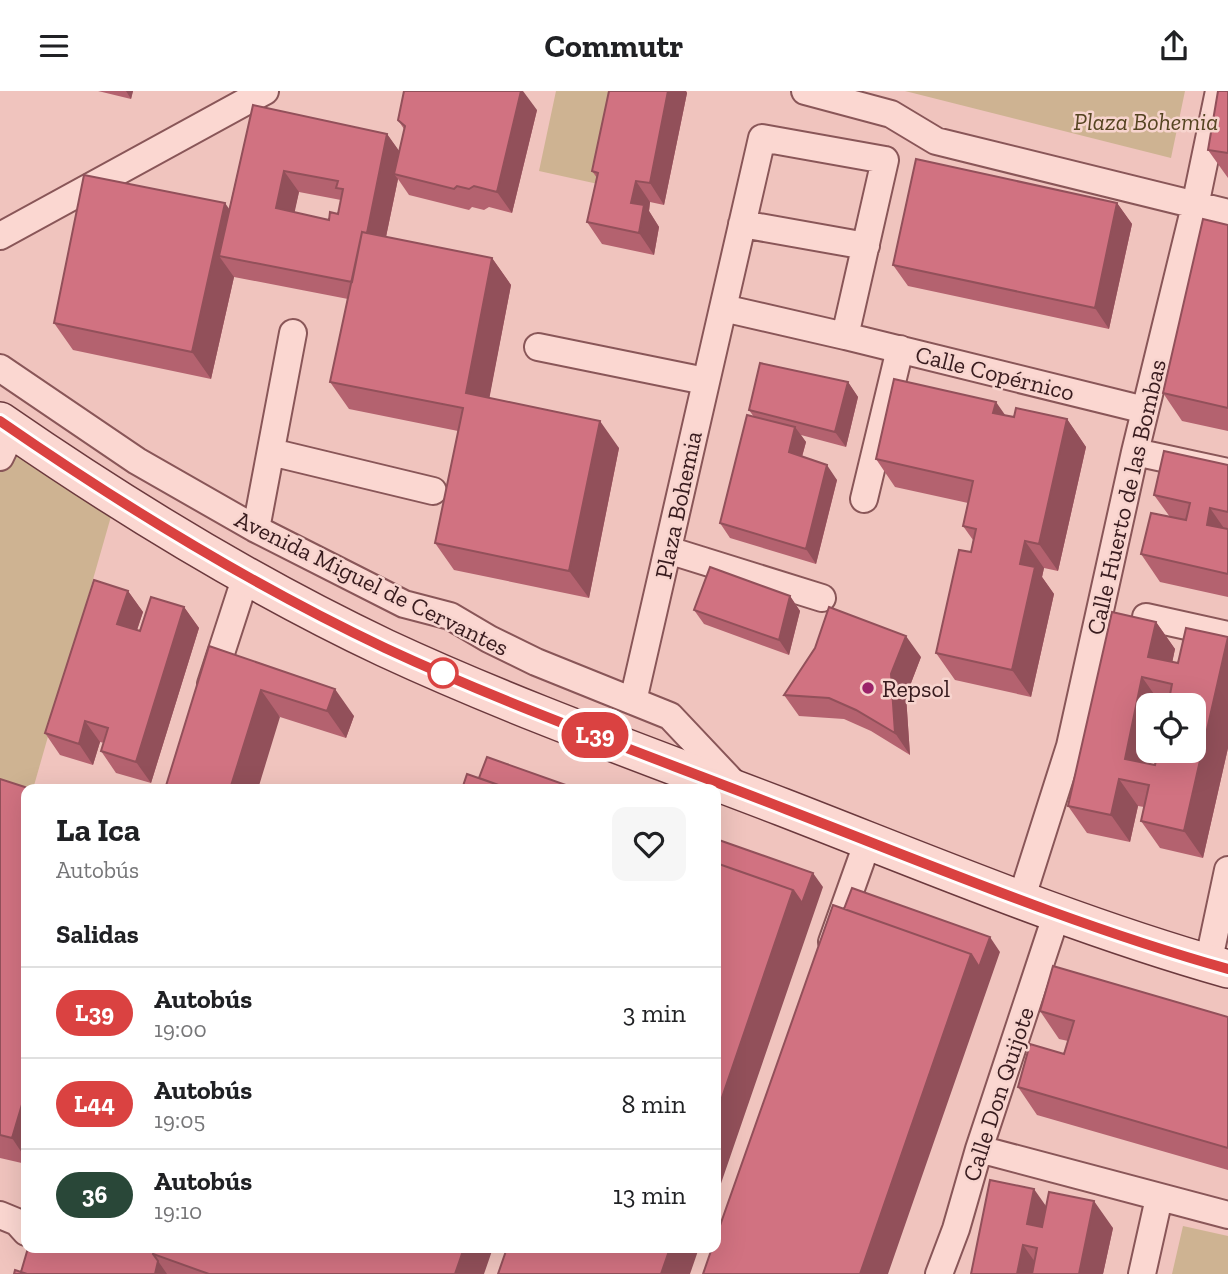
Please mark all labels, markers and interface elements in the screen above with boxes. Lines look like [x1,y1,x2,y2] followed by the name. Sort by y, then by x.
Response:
[35,27,73,65] icon: menu
[545,27,683,65] text: Commutr
[1155,27,1193,65] icon: share
[1074,107,1218,136] park label: Plaza Bohemia
[912,339,1078,407] street label: Calle Copérnico
[1080,356,1172,638] street label: Calle Huerto de las Bombas
[648,428,708,582] street label: Plaza Bohemia
[230,504,514,662] street label: Avenida Miguel de Cervantes
[428,658,458,688] unlabelled marker
[882,674,950,703] place label: Repsol
[860,680,876,696] marker: Repsol
[1136,693,1206,763] map controls
[1136,693,1206,763] button: locate
[555,712,635,758] line badge: L39
[575,720,615,749] text: L39
[612,807,686,881] button: heart
[56,810,141,849] text: La Ica
[56,856,139,884] text: Autobús
[56,918,139,950] text: Salidas
[154,983,252,1015] text: Autobús
[623,997,686,1029] text: 3 min
[75,998,114,1027] text: L39
[956,1003,1040,1185] street label: Calle Don Quijote
[154,1015,207,1043] text: 19:00
[154,1074,252,1106] text: Autobús
[621,1088,686,1120] text: 8 min
[74,1089,115,1118] text: L44
[154,1106,205,1134] text: 19:05
[154,1165,252,1197] text: Autobús
[613,1179,686,1211] text: 13 min
[82,1180,107,1209] text: 36
[154,1197,202,1225] text: 19:10

